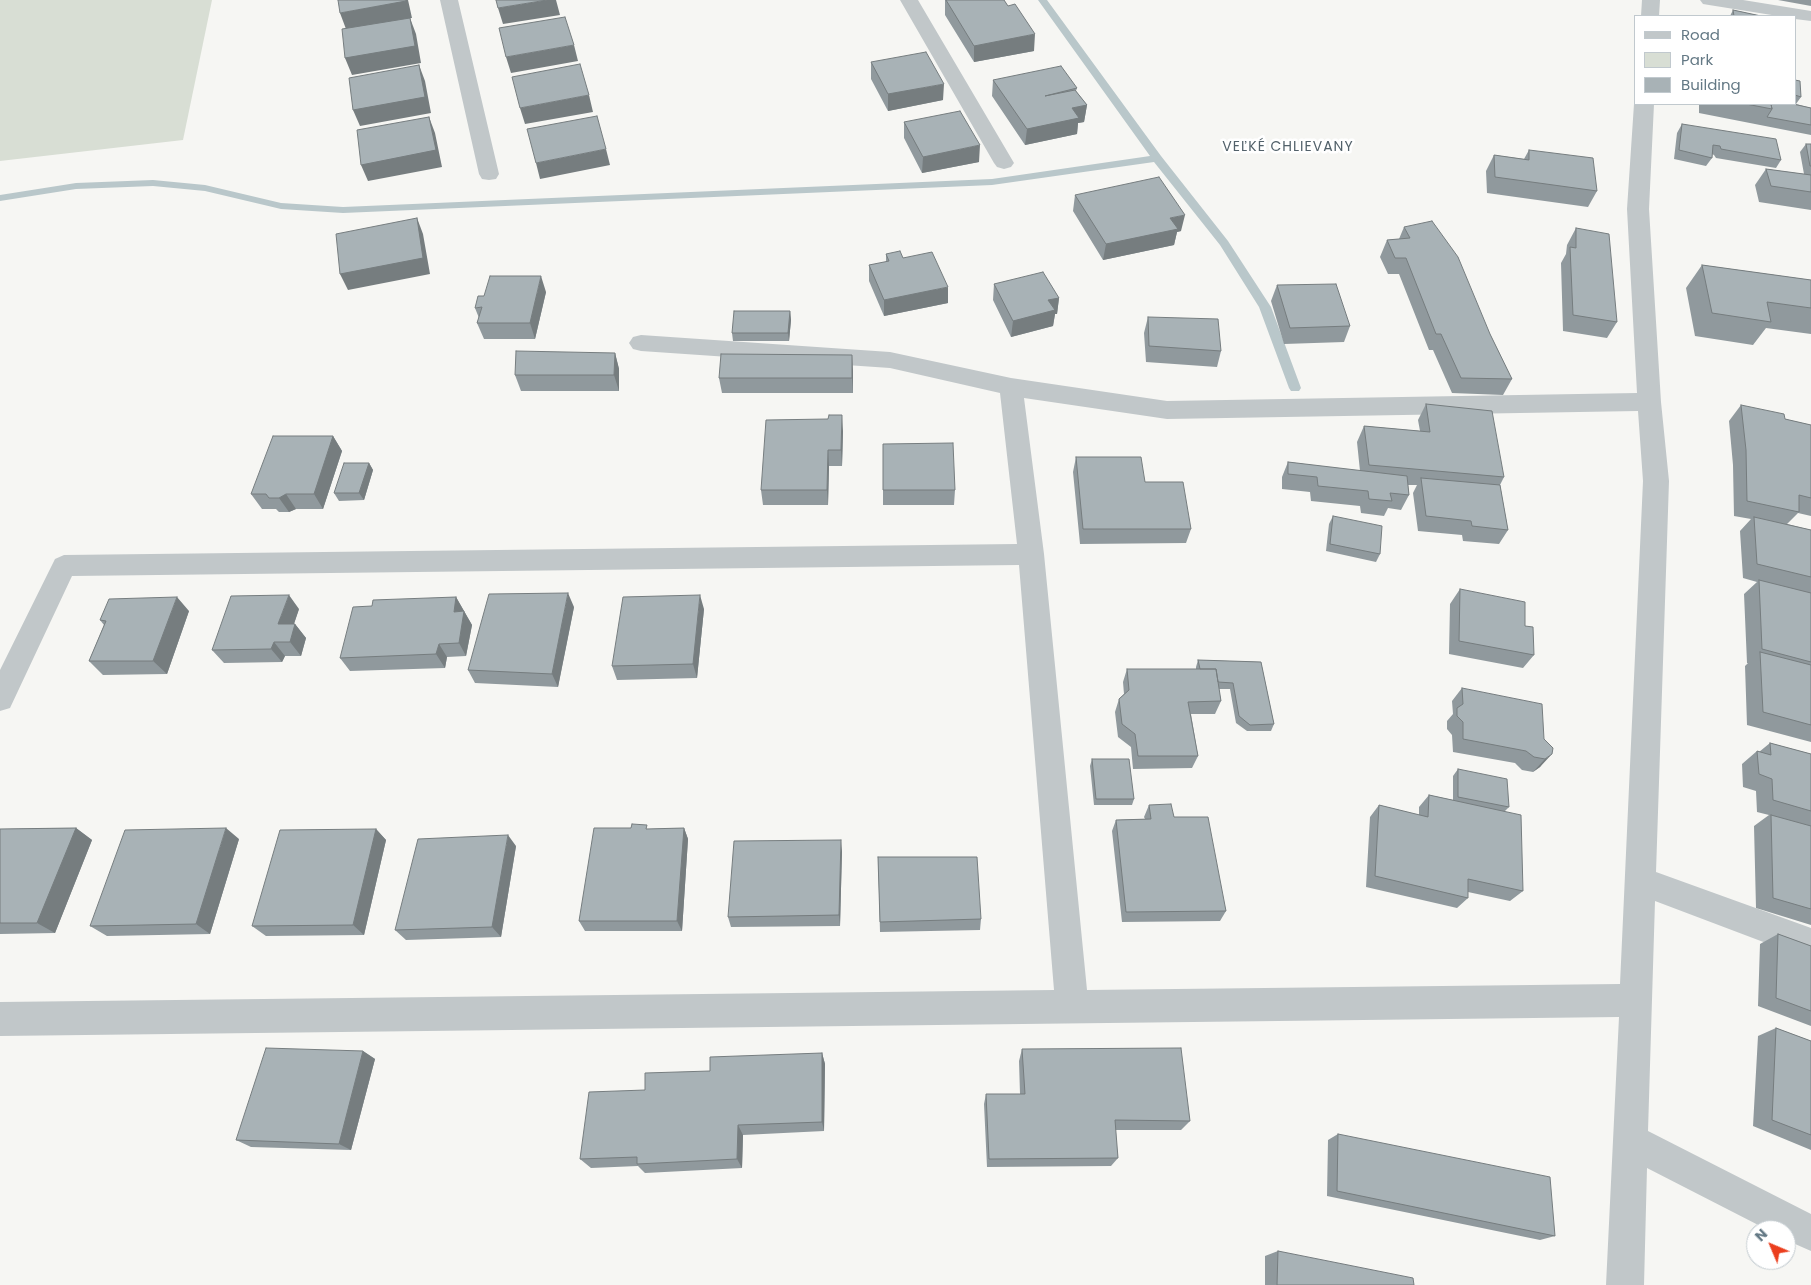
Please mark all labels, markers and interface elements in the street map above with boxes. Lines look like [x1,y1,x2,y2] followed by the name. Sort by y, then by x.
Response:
[1634,15,1796,105] legend
[1681,24,1720,45] text: Road
[1681,49,1713,70] text: Park
[1681,74,1741,95] text: Building
[1220,139,1356,155] district label: VEĽKÉ CHLIEVANY
[1746,1220,1796,1270] north arrow
[1750,1224,1772,1246] text: N

